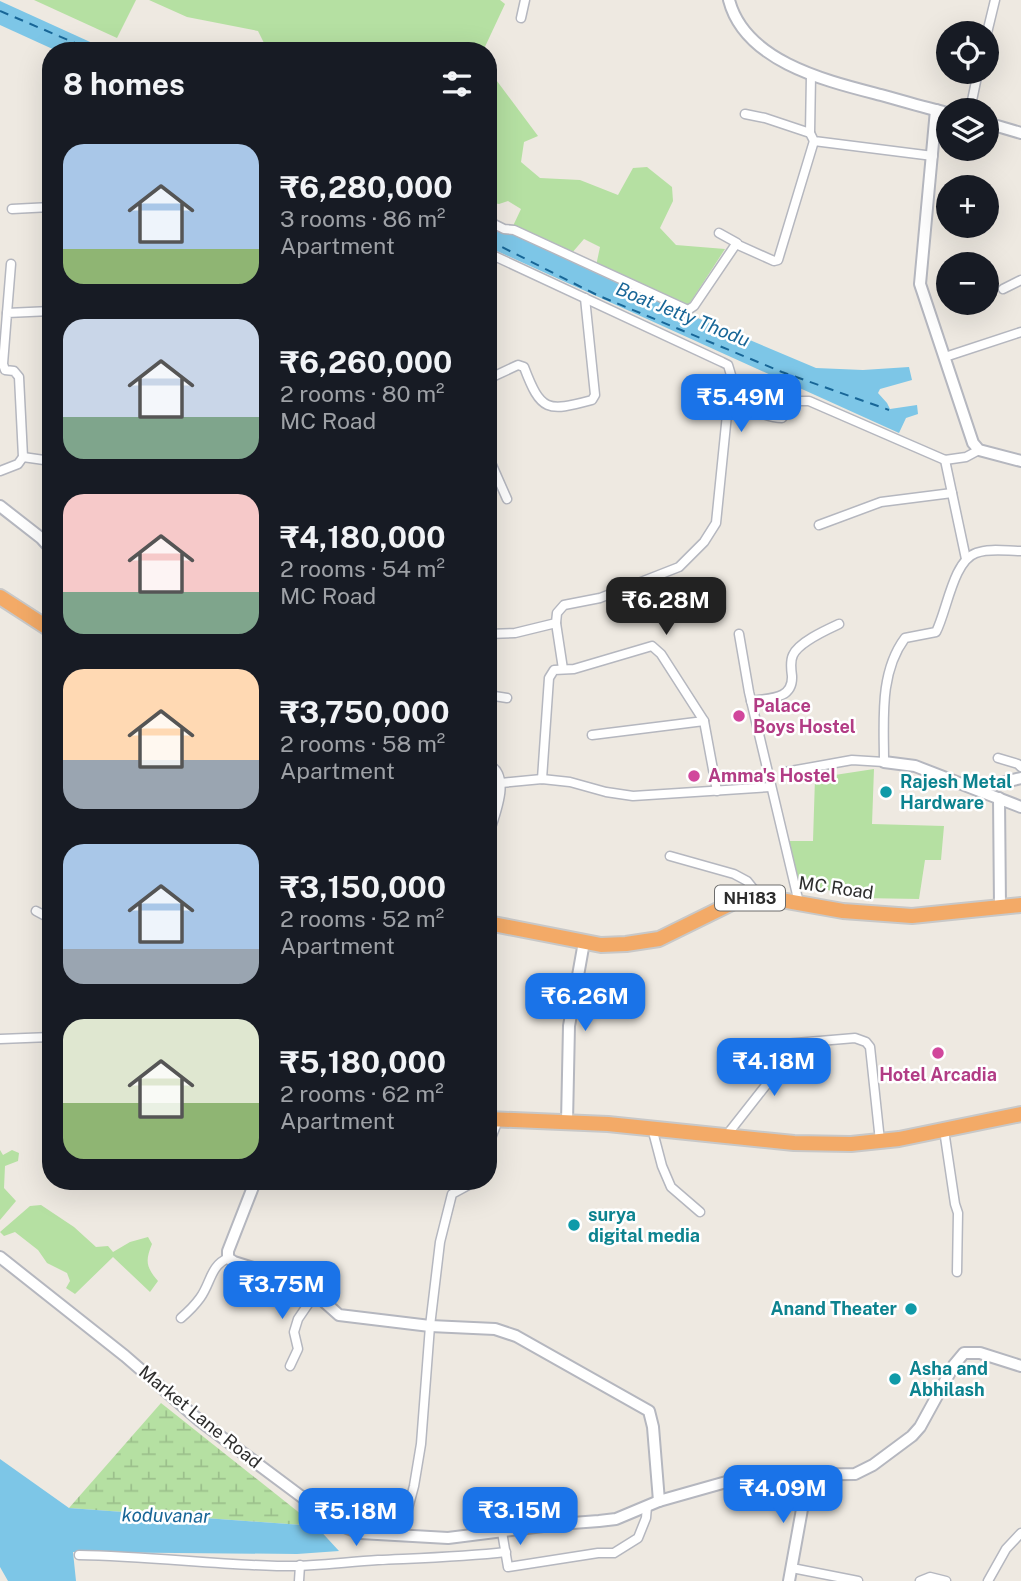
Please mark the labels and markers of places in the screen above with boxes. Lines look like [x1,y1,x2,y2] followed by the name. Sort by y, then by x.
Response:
[684,374,798,434] pin: ₹5.49M
[609,578,723,637] pin: ₹6.28M
[753,695,856,737] place label: Palace Boys Hostel
[731,708,747,724] marker: Palace Boys Hostel
[708,765,836,786] place label: Amma's Hostel
[686,768,702,784] marker: Amma's Hostel
[900,771,1012,813] place label: Rajesh Metal Hardware
[878,784,894,800] marker: Rajesh Metal Hardware
[528,974,642,1033] pin: ₹6.26M
[717,1038,831,1098] pin: ₹4.18M
[930,1045,946,1061] marker: Hotel Arcadia
[879,1064,997,1085] place label: Hotel Arcadia
[588,1204,700,1246] place label: surya digital media
[566,1217,582,1233] marker: surya digital media
[225,1262,339,1321] pin: ₹3.75M
[770,1298,898,1319] place label: Anand Theater
[903,1301,919,1317] marker: Anand Theater
[909,1358,988,1400] place label: Asha and Abhilash
[887,1371,903,1387] marker: Asha and Abhilash
[726,1466,840,1525] pin: ₹4.09M
[299,1488,413,1548] pin: ₹5.18M
[463,1488,577,1547] pin: ₹3.15M

